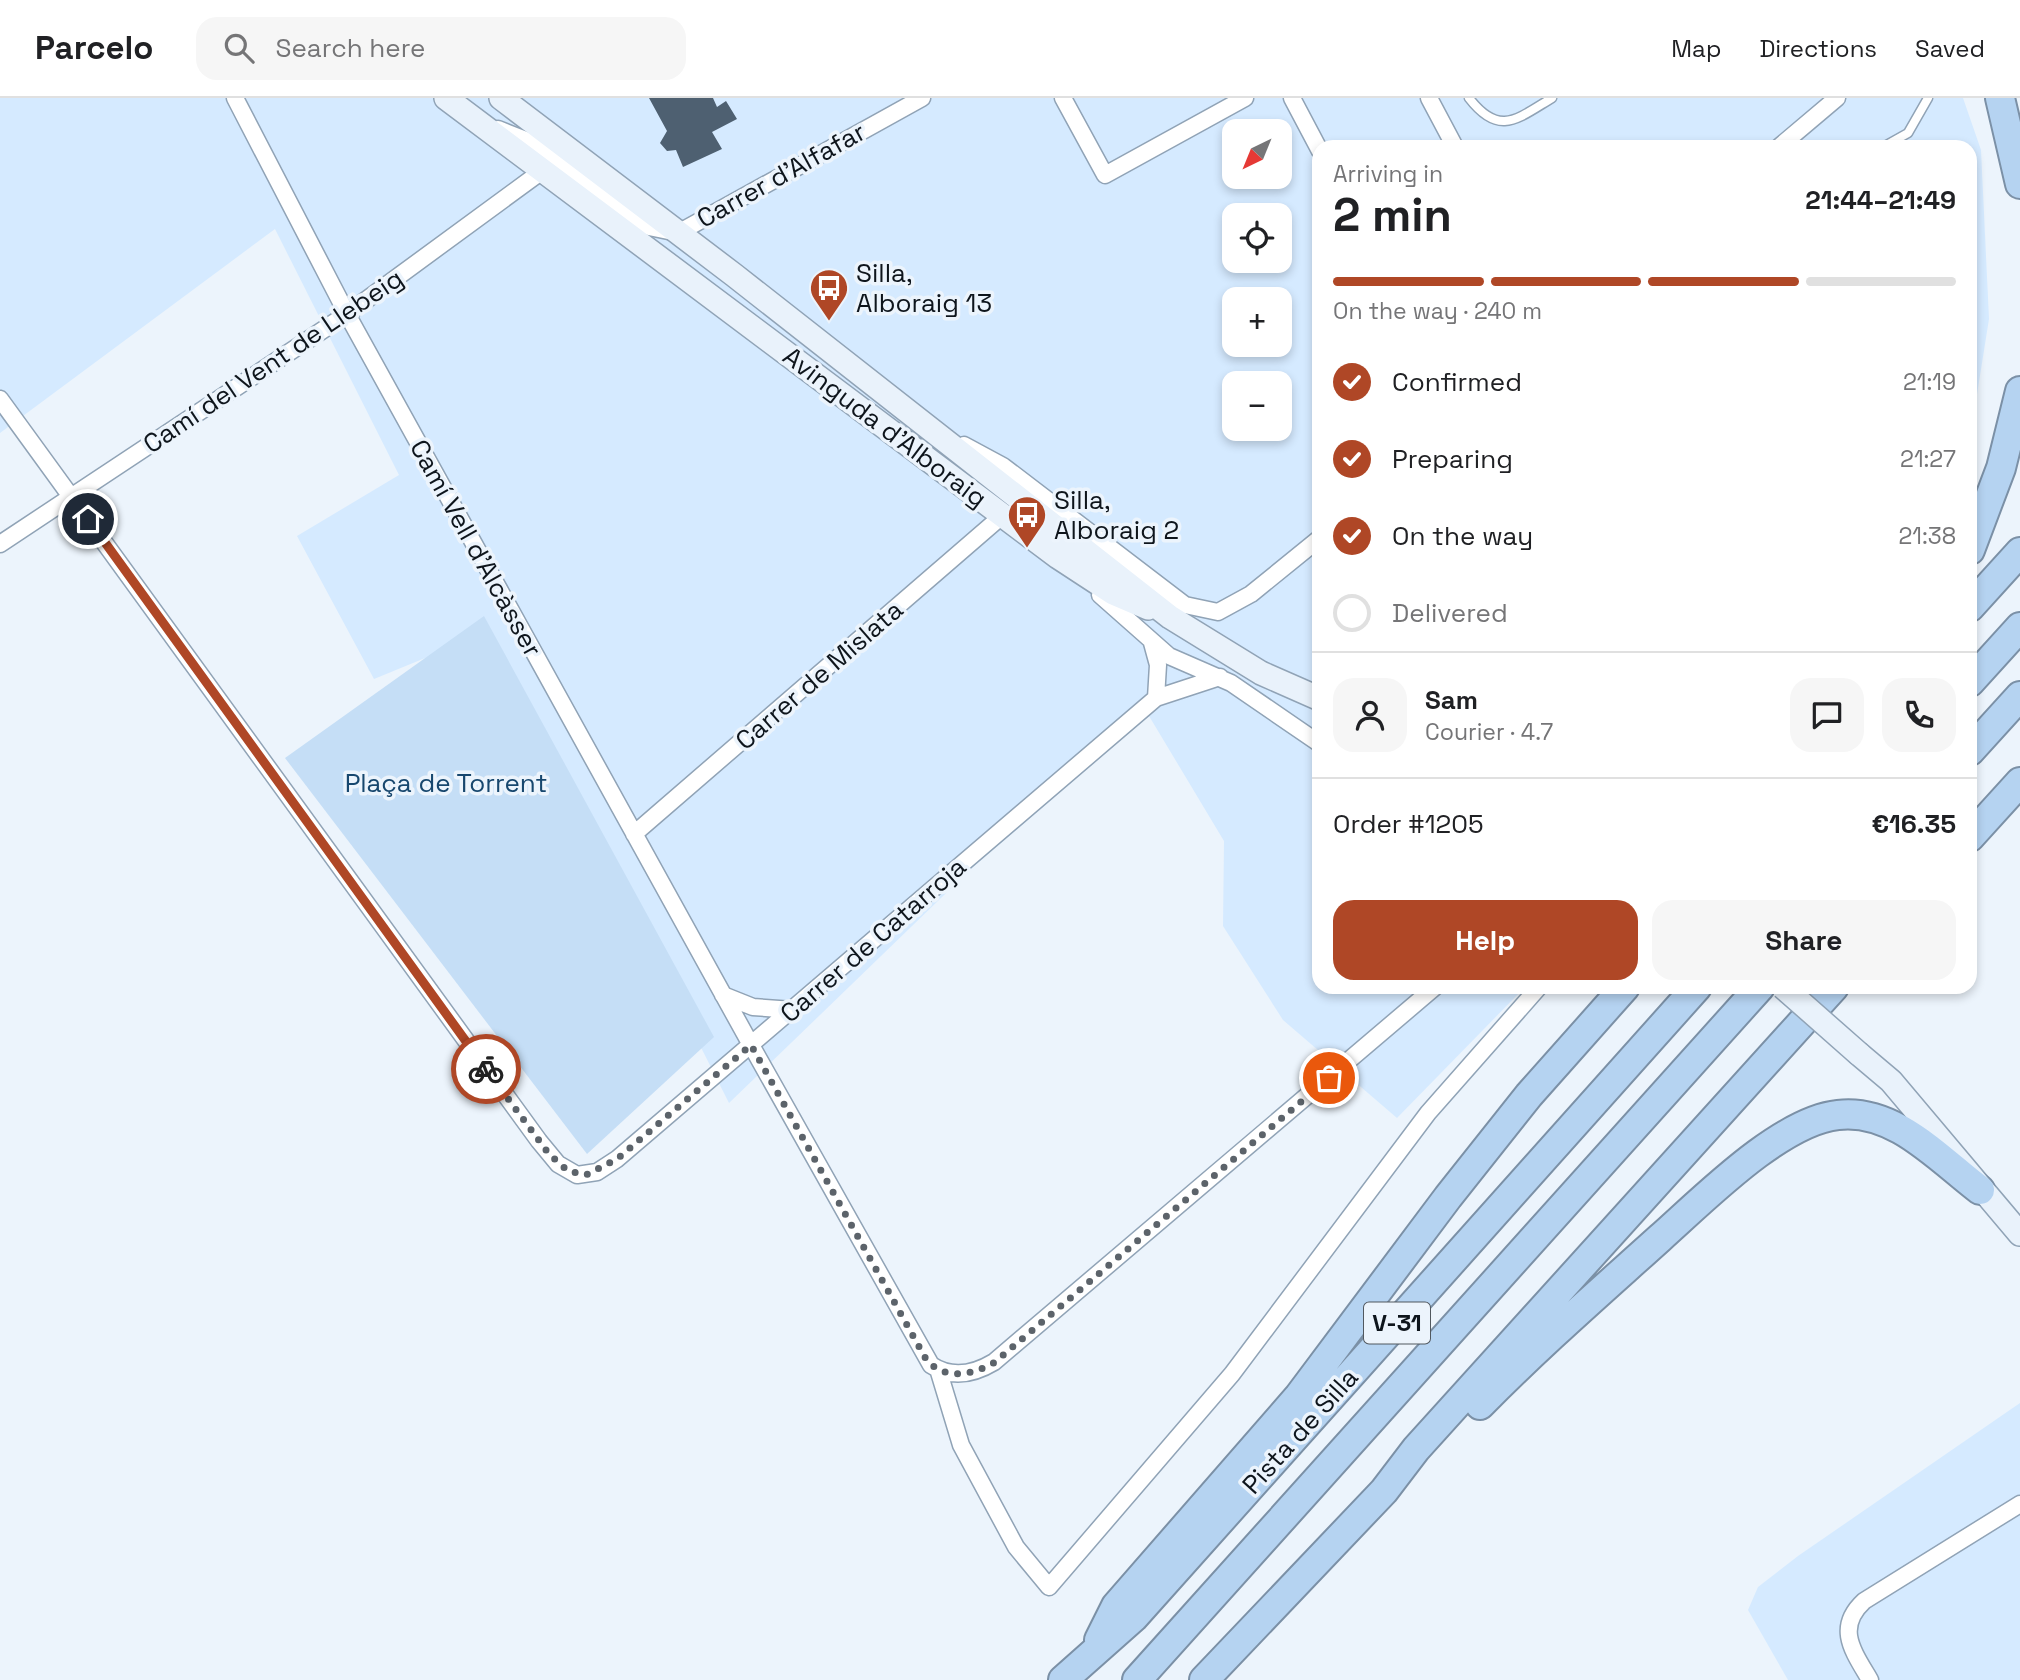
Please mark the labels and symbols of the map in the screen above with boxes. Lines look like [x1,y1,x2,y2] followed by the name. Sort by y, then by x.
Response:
[691,115,871,235] street label: Carrer d'Alfafar
[1222,119,1292,189] north arrow
[856,256,992,320] place label: Silla, Alboraig 13
[136,261,410,461] street label: Camí del Vent de Llebeig
[808,267,850,322] bus stop icon: Silla, Alboraig 13
[776,339,994,515] street label: Avinguda d’Alboraig
[402,433,550,663] street label: Camí Vell d'Alcàsser
[1054,483,1179,547] place label: Silla, Alboraig 2
[58,489,118,549] pin
[1006,494,1048,549] bus stop icon: Silla, Alboraig 2
[728,593,910,757] street label: Carrer de Mislata
[345,766,547,800] park label: Plaça de Torrent
[773,850,973,1030] street label: Carrer de Catarroja
[451,1034,521,1104] courier
[1299,1048,1359,1108] pin
[1364,1302,1430,1344] road number: V-31
[1235,1361,1365,1501] street label: Pista de Silla

